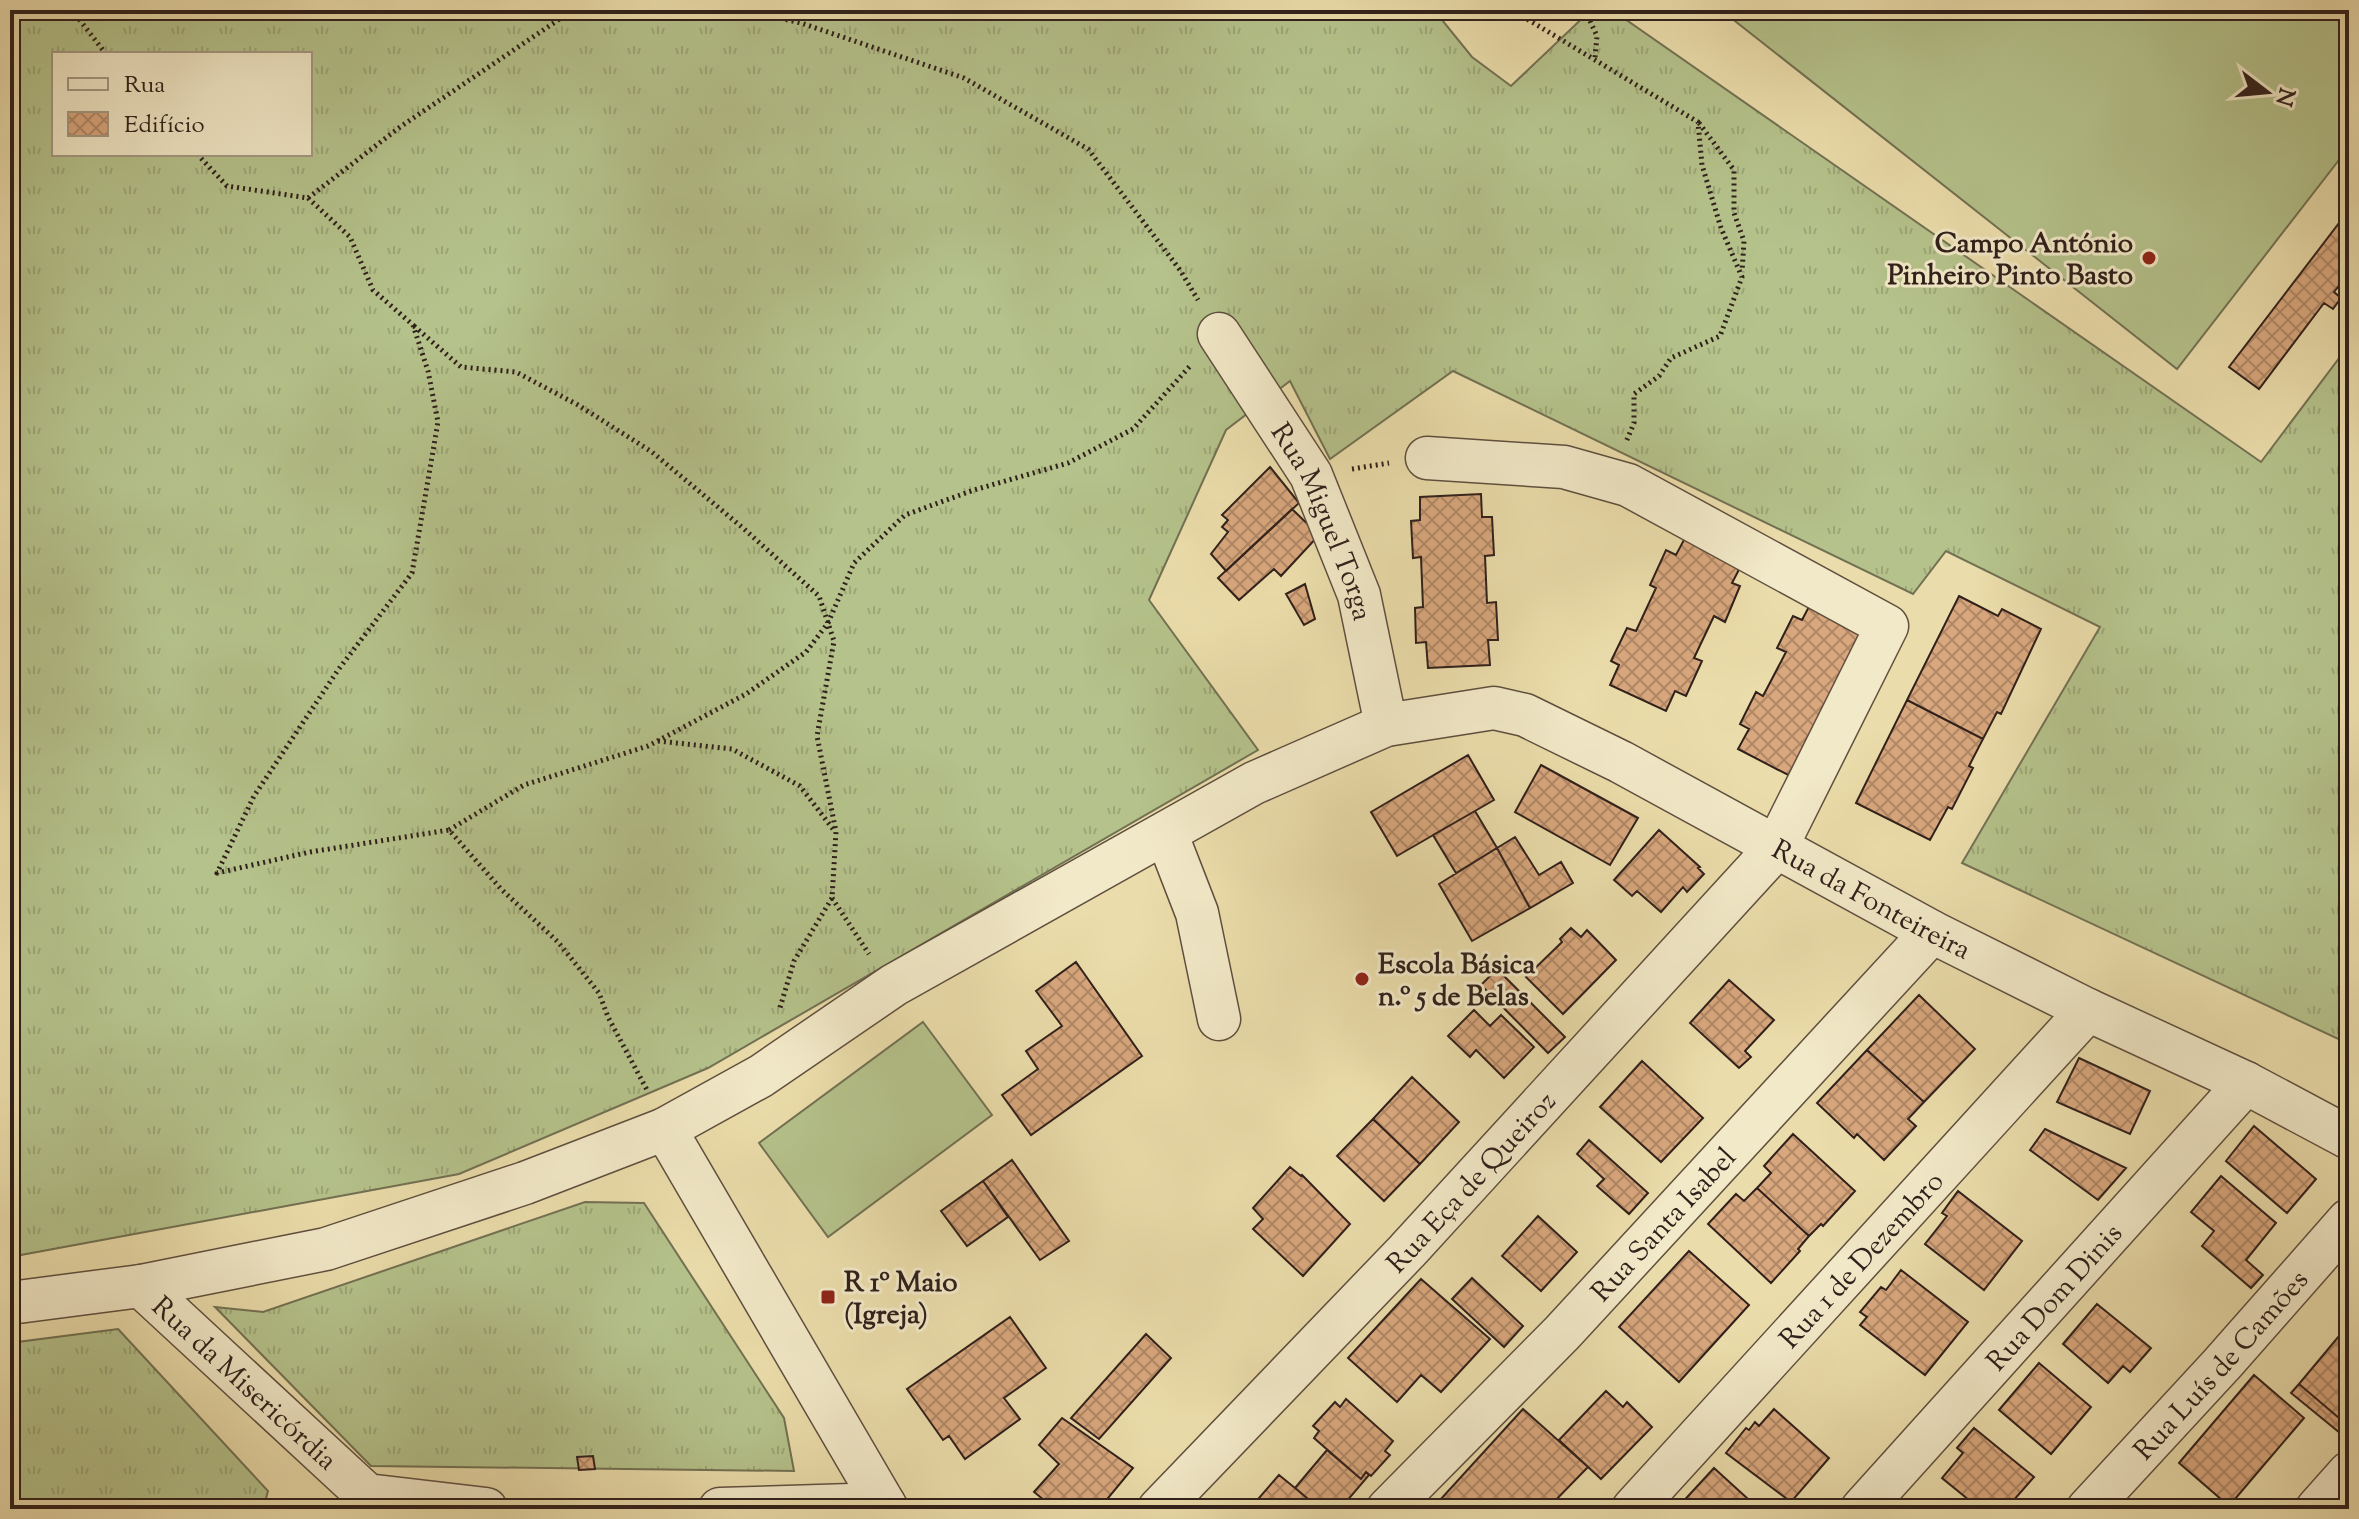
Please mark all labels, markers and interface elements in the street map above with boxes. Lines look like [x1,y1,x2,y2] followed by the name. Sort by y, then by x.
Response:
[52,52,312,156] legend
[2227,52,2307,132] north arrow
[124,69,165,103] text: Rua
[2265,84,2301,110] text: N
[124,109,205,143] text: Edifício
[1887,225,2133,297] place label: Campo António Pinheiro Pinto Basto
[2140,249,2158,267] marker: Campo António Pinheiro Pinto Basto
[1259,416,1381,625] street label: Rua Miguel Torga
[1764,831,1977,971] street label: Rua da Fonteireira
[1378,946,1535,1018] place label: Escola Básica n.º 5 de Belas
[1353,970,1371,988] marker: Escola Básica n.º 5 de Belas
[1379,1084,1567,1284] street label: Rua Eça de Queiroz
[1583,1140,1747,1312] street label: Rua Santa Isabel
[1772,1164,1954,1359] street label: Rua 1 de Dezembro
[1978,1216,2133,1381] street label: Rua Dom Dinis
[2126,1262,2319,1470] street label: Rua Luís de Camões
[844,1264,958,1336] place label: R 1º Maio (Igreja)
[141,1288,345,1481] street label: Rua da Misericórdia
[819,1288,837,1306] marker: R 1º Maio (Igreja)

